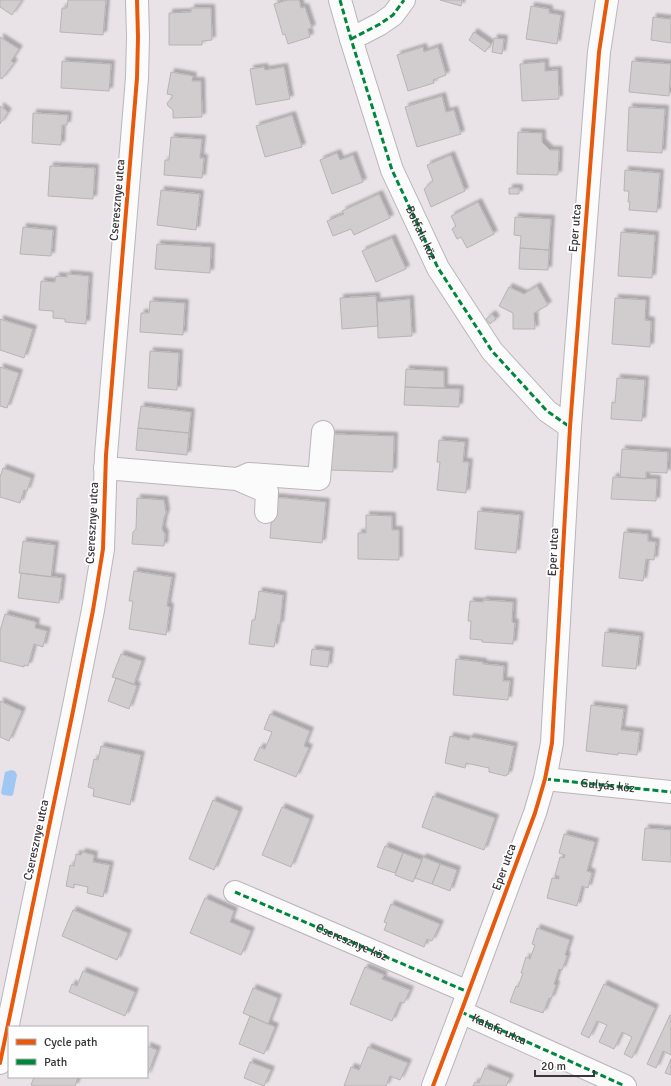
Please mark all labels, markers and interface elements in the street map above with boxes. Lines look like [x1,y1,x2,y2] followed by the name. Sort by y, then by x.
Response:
[106,158,129,242] street label: Cseresznye utca
[566,203,585,253] street label: Eper utca
[402,204,440,262] street label: Botfalu köz
[83,482,102,564] street label: Cseresznye utca
[545,527,562,577] street label: Eper utca
[580,776,635,796] street label: Gulyás köz
[21,798,52,882] street label: Cseresznye utca
[489,842,520,893] street label: Eper utca
[313,920,390,965] street label: Cseresznye köz
[469,1011,529,1049] street label: Katafa utca
[8,1026,148,1078] legend
[44,1035,97,1050] text: Cycle path
[535,1052,594,1078] scale bar
[44,1055,67,1070] text: Path
[541,1059,566,1074] text: 20 m

